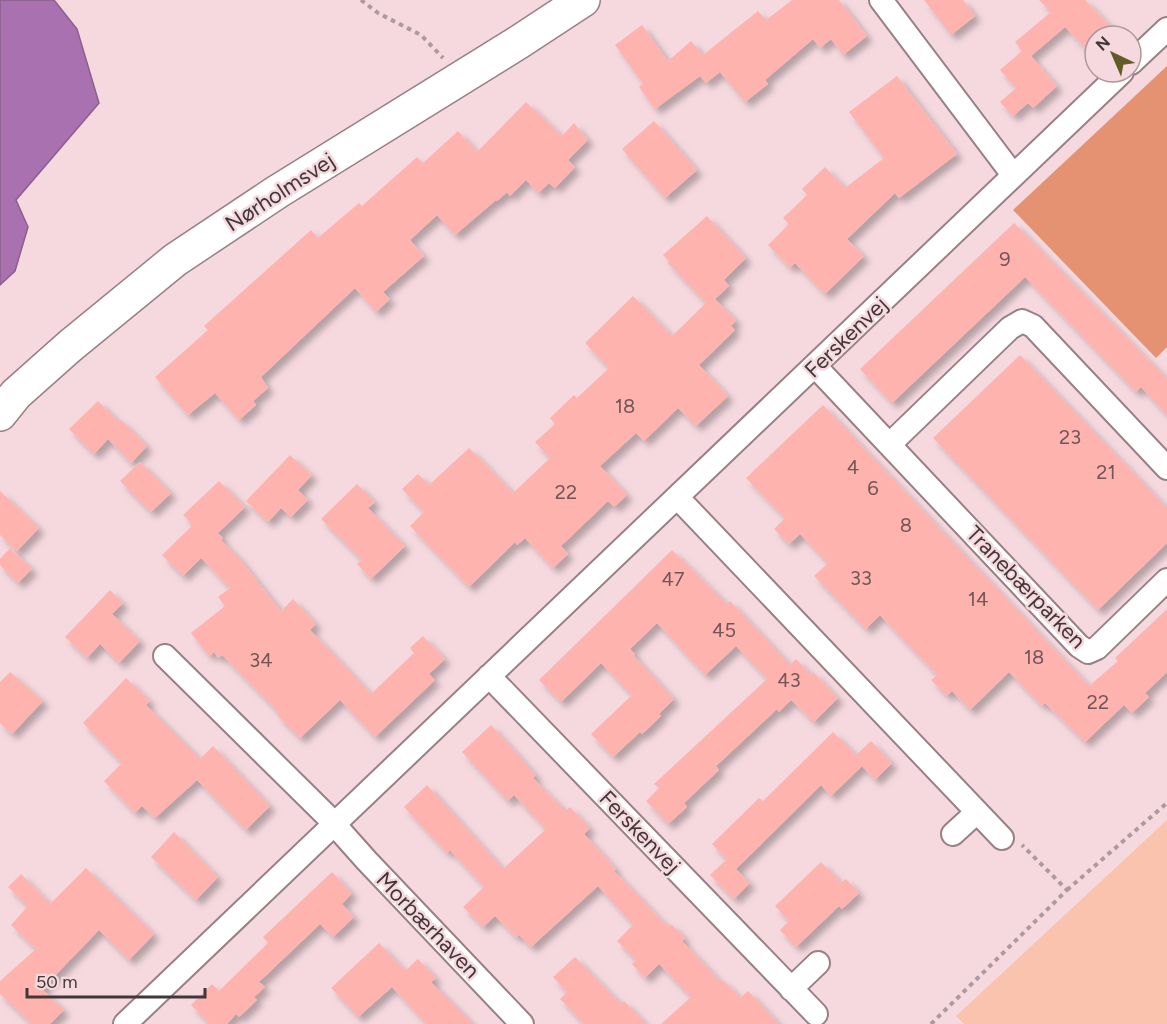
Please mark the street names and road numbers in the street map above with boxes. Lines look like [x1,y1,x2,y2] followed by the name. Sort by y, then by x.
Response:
[220,147,340,237] street label: Nørholmsvej
[799,291,893,383] street label: Ferskenvej
[961,520,1091,654] street label: Tranebærparken
[594,785,686,879] street label: Ferskenvej
[371,866,485,984] street label: Morbærhaven

